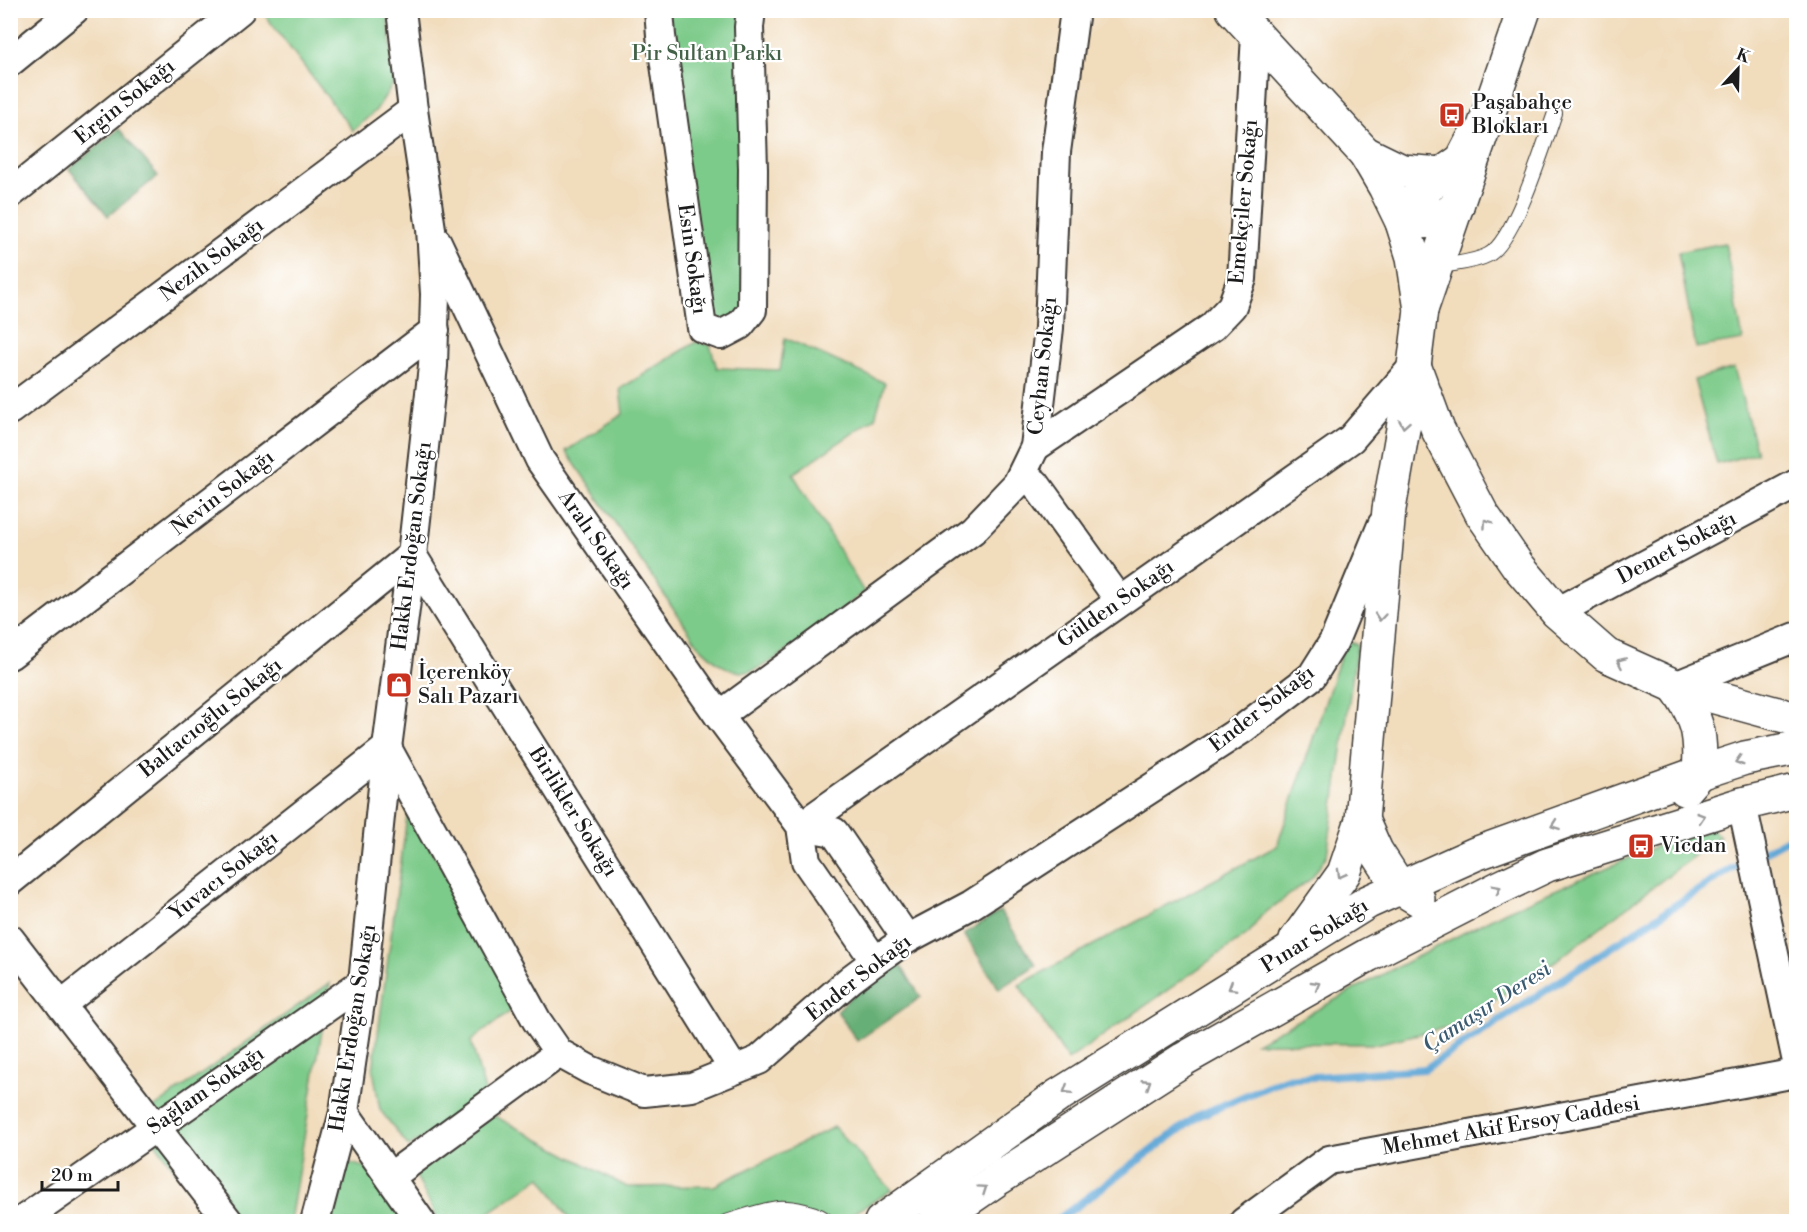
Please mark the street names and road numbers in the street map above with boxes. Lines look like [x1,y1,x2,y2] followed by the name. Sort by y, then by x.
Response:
[69,53,181,150] street label: Ergin Sokağı
[1224,118,1264,286] street label: Emekçiler Sokağı
[671,202,713,316] street label: Esin Sokağı
[155,212,269,308] street label: Nezih Sokağı
[1023,295,1063,437] street label: Ceyhan Sokağı
[386,440,438,652] street label: Hakkı Erdoğan Sokağı
[166,445,280,541] street label: Nevin Sokağı
[552,484,640,595] street label: Aralı Sokağı
[1613,506,1741,590] street label: Demet Sokağı
[1052,554,1180,654] street label: Gülden Sokağı
[133,652,288,784] street label: Baltacıoğlu Sokağı
[1204,660,1320,758] street label: Ender Sokağı
[522,741,623,882] street label: Birlikler Sokağı
[164,825,284,927] street label: Yuvacı Sokağı
[1256,893,1374,979] street label: Pınar Sokağı
[324,922,382,1134] street label: Hakkı Erdoğan Sokağı
[801,929,917,1027] street label: Ender Sokağı
[142,1041,270,1141] street label: Sağlam Sokağı
[1380,1091,1642,1161] street label: Mehmet Akif Ersoy Caddesi

